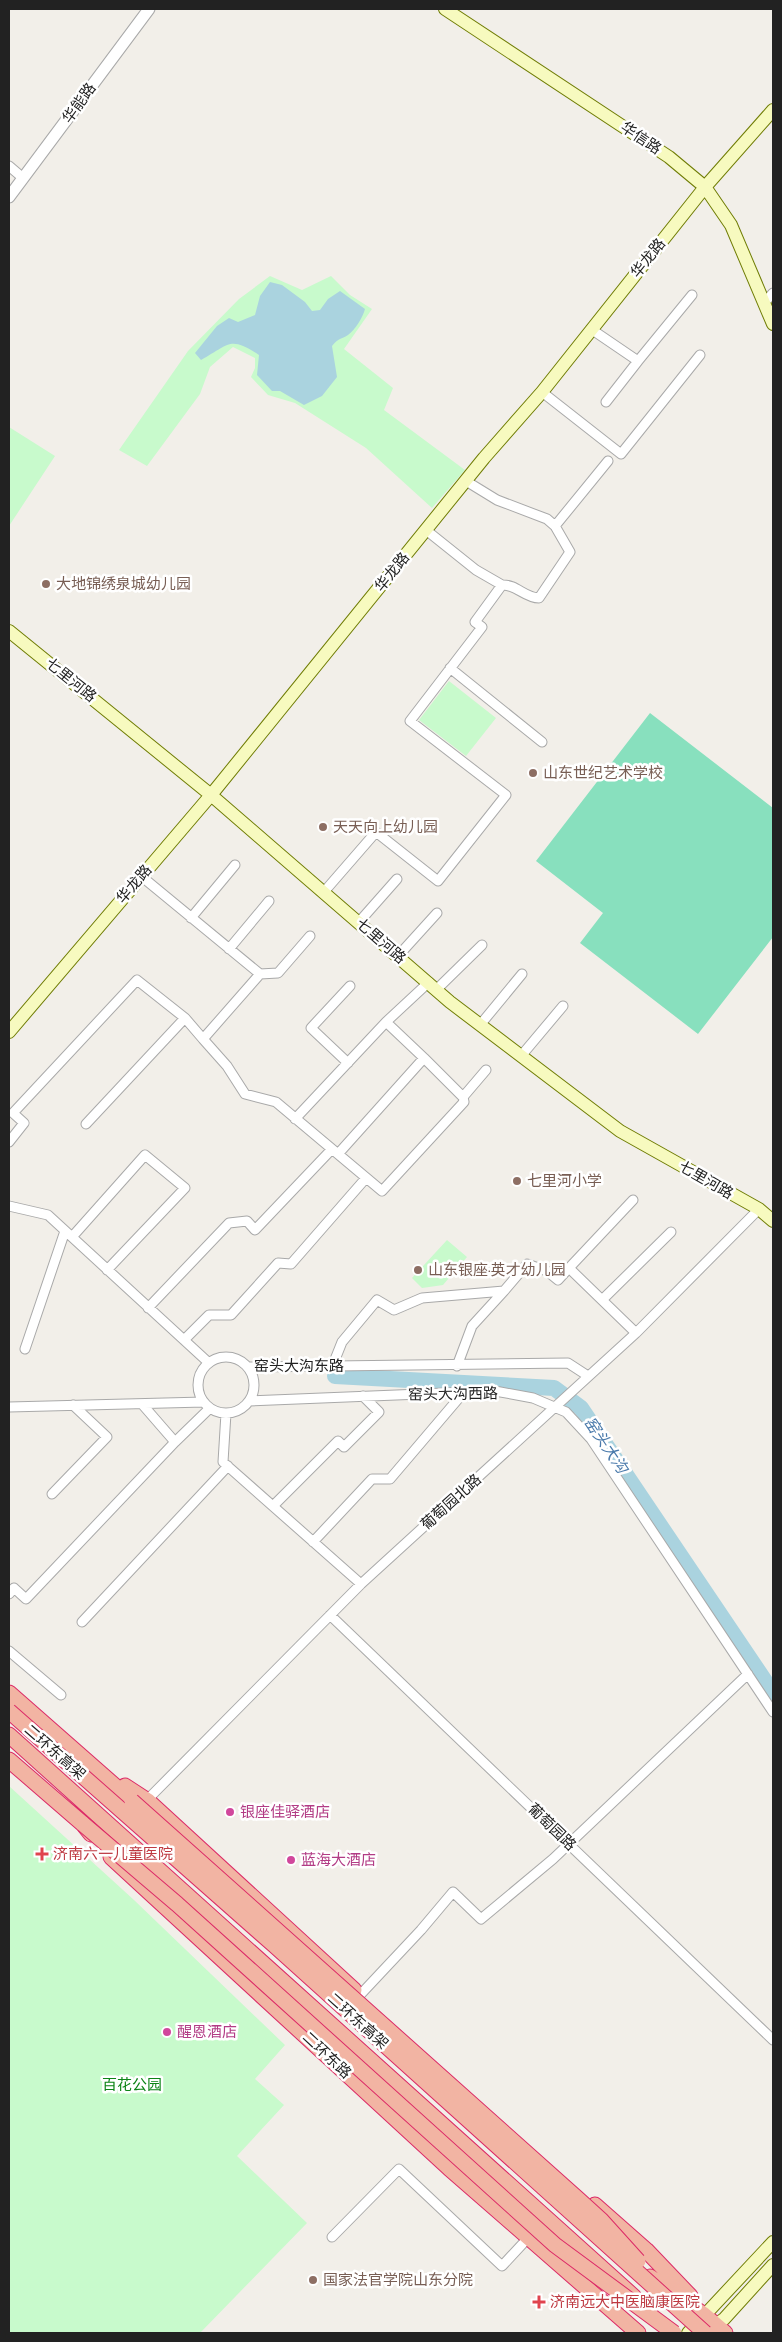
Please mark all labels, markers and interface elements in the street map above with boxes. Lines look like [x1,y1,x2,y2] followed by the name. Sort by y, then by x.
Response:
[58,80,100,126] street label: 华能路
[617,118,665,158] street label: 华信路
[627,235,669,281] street label: 华龙路
[371,549,413,595] street label: 华龙路
[56,575,191,593] place label: 大地锦绣泉城幼儿园
[40,578,52,590] marker: 大地锦绣泉城幼儿园
[42,654,100,706] street label: 七里河路
[543,764,663,782] place label: 山东世纪艺术学校
[527,767,539,779] marker: 山东世纪艺术学校
[333,818,438,836] place label: 天天向上幼儿园
[317,821,329,833] marker: 天天向上幼儿园
[113,861,155,907] street label: 华龙路
[352,915,410,967] street label: 七里河路
[676,1157,736,1203] street label: 七里河路
[527,1172,602,1190] place label: 七里河小学
[511,1175,523,1187] marker: 七里河小学
[428,1261,566,1279] place label: 山东银座·英才幼儿园
[412,1264,424,1276] marker: 山东银座·英才幼儿园
[254,1357,344,1375] street label: 窑头大沟东路
[408,1384,498,1404] street label: 窑头大沟西路
[580,1413,633,1478] water label: 窑头大沟
[417,1470,485,1534] street label: 葡萄园北路
[21,1721,89,1783] street label: 二环东高架
[524,1800,580,1854] street label: 葡萄园路
[240,1803,330,1821] place label: 银座佳驿酒店
[224,1806,236,1818] marker: 银座佳驿酒店
[53,1845,173,1863] place label: 济南六一儿童医院
[35,1847,49,1861] marker: 济南六一儿童医院
[301,1851,376,1869] place label: 蓝海大酒店
[285,1854,297,1866] marker: 蓝海大酒店
[324,1989,392,2053] street label: 二环东高架
[177,2023,237,2041] place label: 醒恩酒店
[161,2026,173,2038] marker: 醒恩酒店
[299,2028,355,2082] street label: 二环东路
[102,2076,162,2094] park label: 百花公园
[323,2271,473,2289] place label: 国家法官学院山东分院
[307,2274,319,2286] marker: 国家法官学院山东分院
[550,2293,700,2311] place label: 济南远大中医脑康医院
[532,2295,546,2309] marker: 济南远大中医脑康医院

